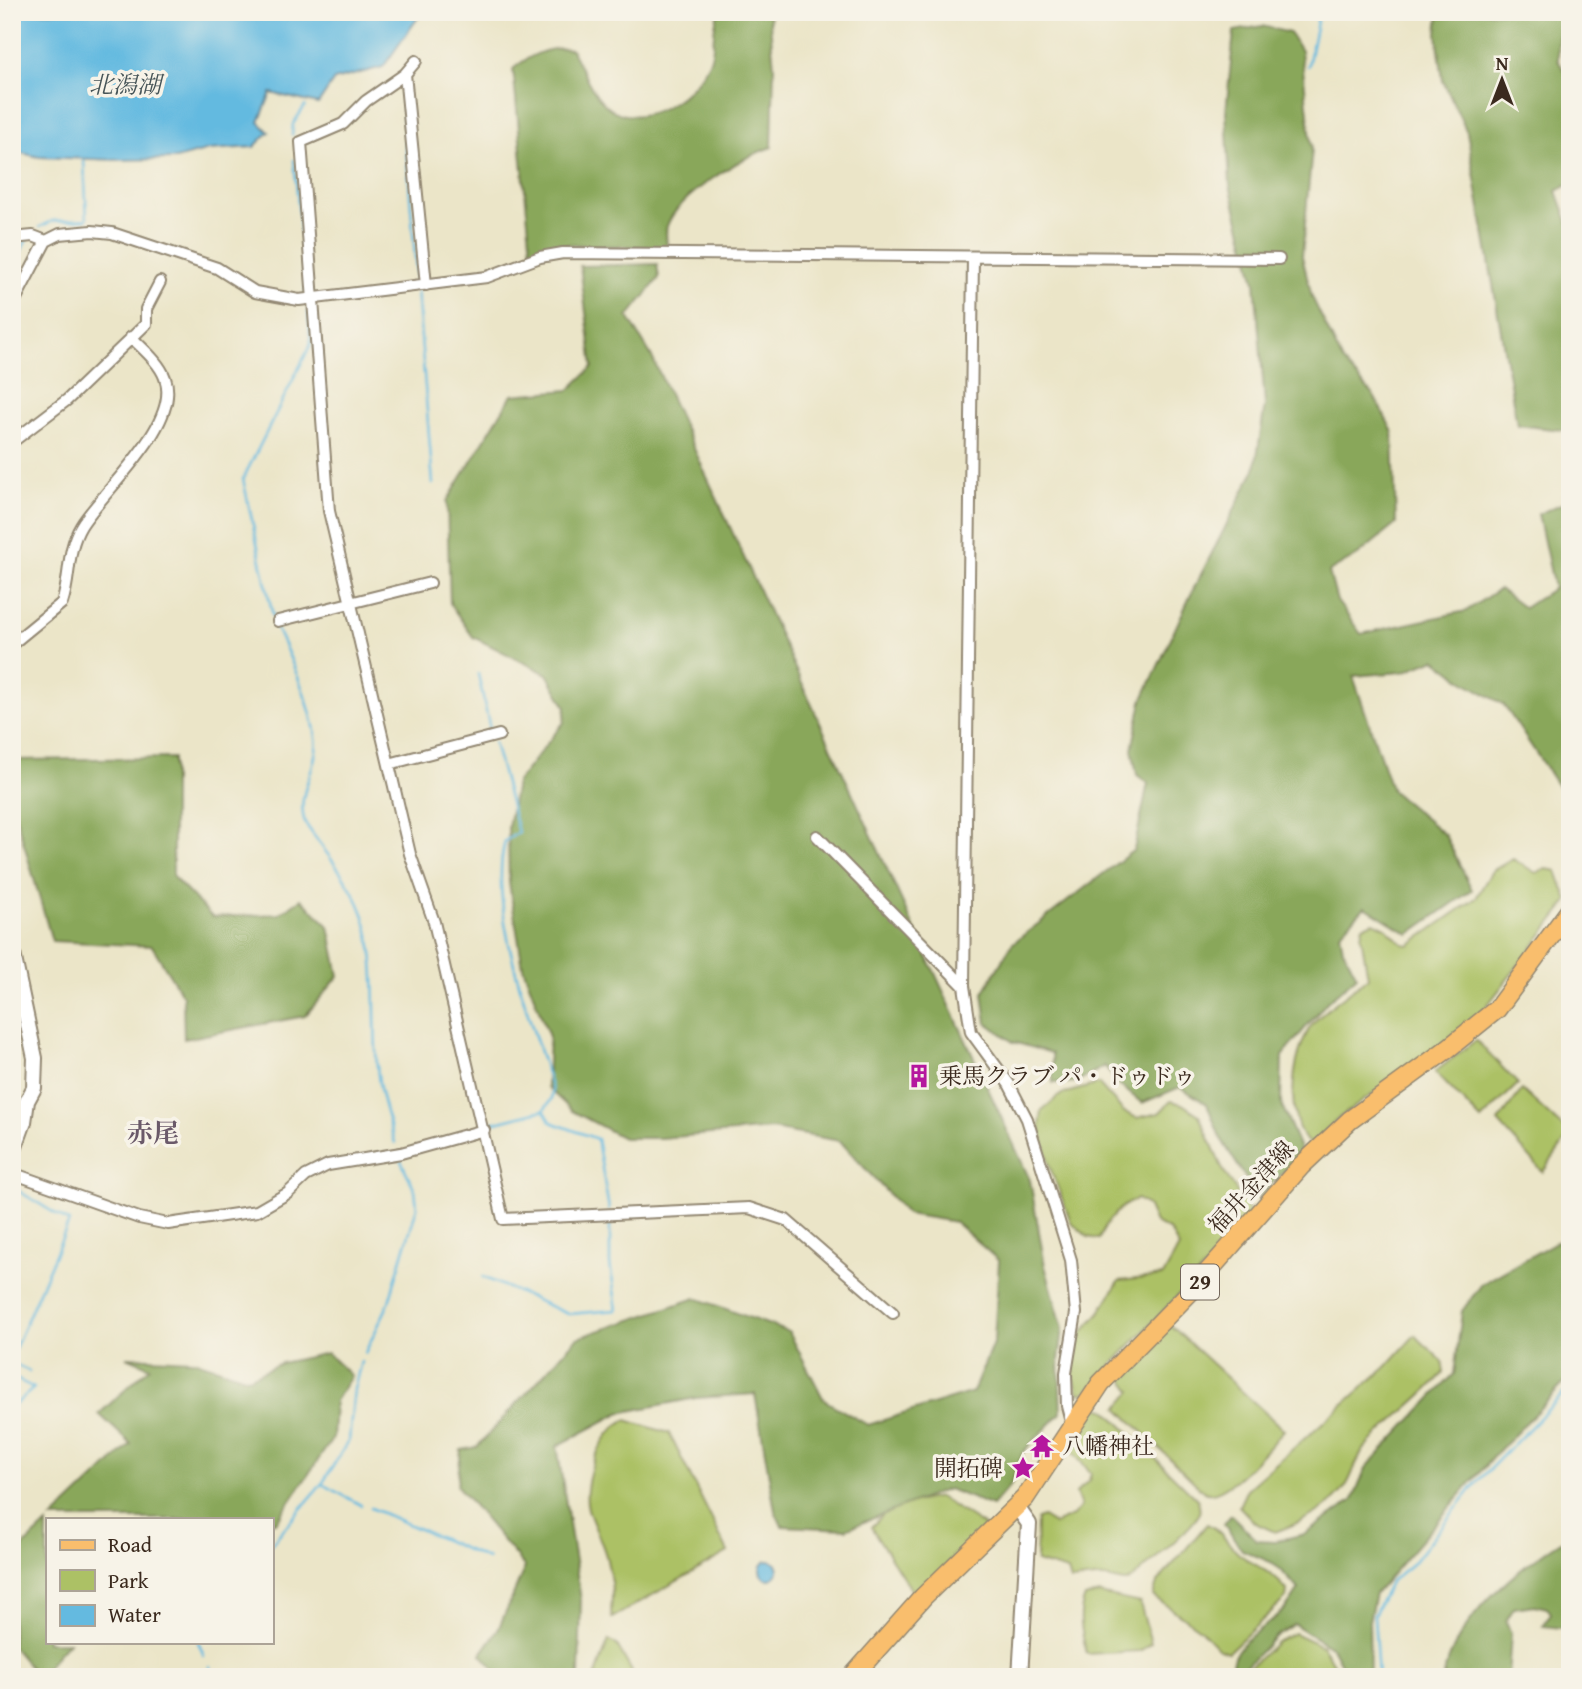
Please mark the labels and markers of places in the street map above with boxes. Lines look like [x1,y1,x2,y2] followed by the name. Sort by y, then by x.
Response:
[939,1059,1196,1092] place label: 乗馬クラブ パ・ドゥドゥ
[905,1062,933,1090] building icon: 乗馬クラブ パ・ドゥドゥ
[1062,1429,1154,1462] place label: 八幡神社
[1028,1432,1056,1460] temple icon: 八幡神社
[934,1451,1003,1484] place label: 開拓碑
[1009,1454,1037,1482] place icon: 開拓碑

